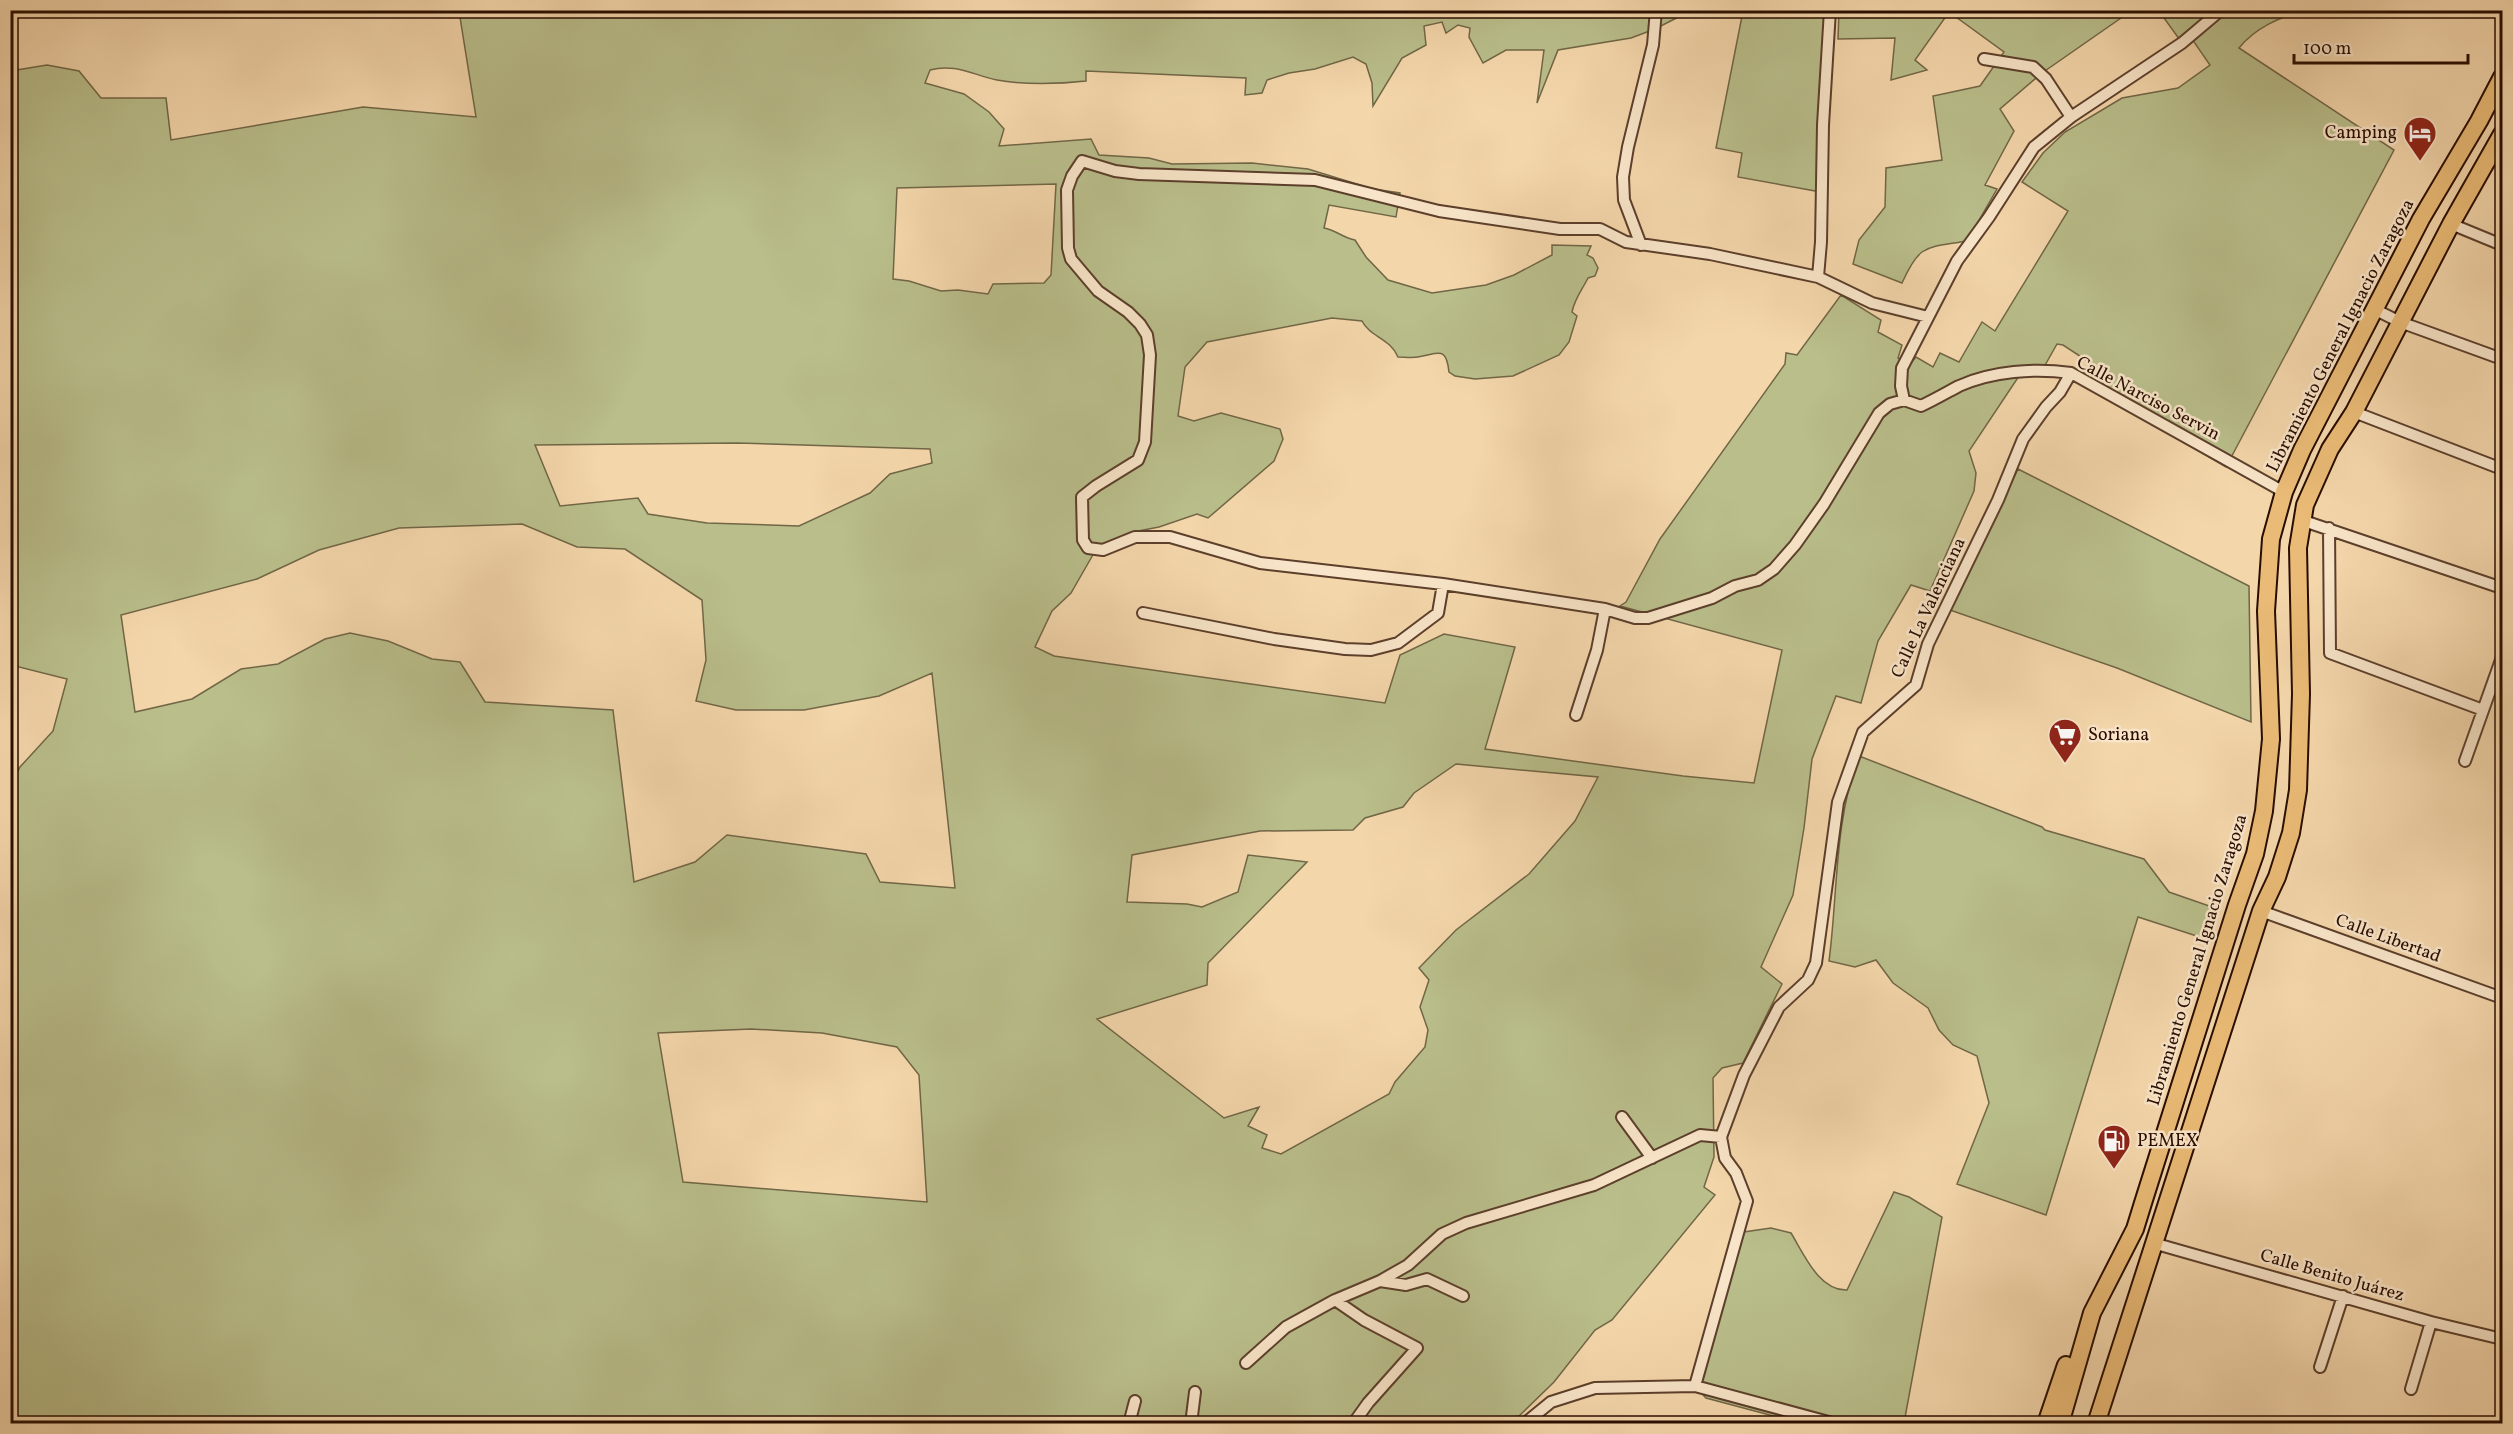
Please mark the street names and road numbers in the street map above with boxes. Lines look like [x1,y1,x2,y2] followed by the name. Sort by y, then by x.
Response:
[2261,195,2421,477] street label: Libramiento General Ignacio Zaragoza
[2072,351,2225,448] street label: Calle Narciso Servin
[1886,534,1973,682] street label: Calle La Valenciana
[2142,811,2254,1109] street label: Libramiento General Ignacio Zaragoza
[2332,908,2444,970] street label: Calle Libertad
[2257,1243,2407,1309] street label: Calle Benito Juárez

